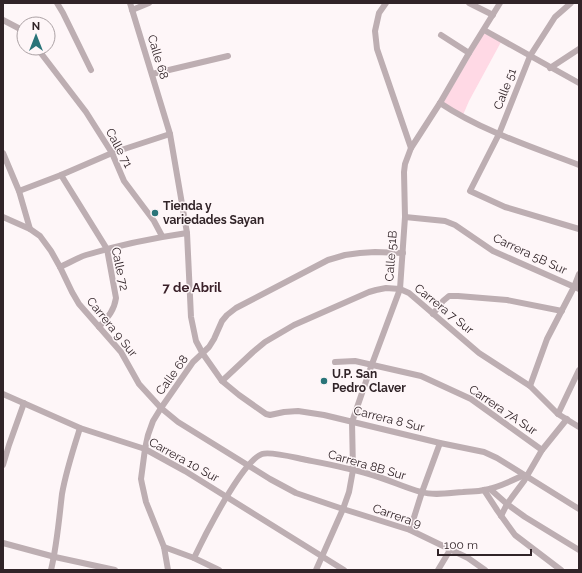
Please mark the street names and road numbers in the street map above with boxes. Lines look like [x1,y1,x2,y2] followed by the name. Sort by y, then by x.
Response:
[145,33,171,81] street label: Calle 68
[491,66,519,112] street label: Calle 51
[103,126,135,170] street label: Calle 71
[382,230,400,282] street label: Calle 51B
[491,231,570,278] street label: Carrera 5B Sur
[109,246,131,292] street label: Calle 72
[412,281,477,338] street label: Carrera 7 Sur
[84,294,141,360] street label: Carrera 9 Sur
[153,352,191,398] street label: Calle 68
[466,382,540,438] street label: Carrera 7A Sur
[352,403,427,435] street label: Carrera 8 Sur
[146,435,222,485] street label: Carrera 10 Sur
[326,447,408,483] street label: Carrera 8B Sur
[371,501,423,531] street label: Carrera 9

